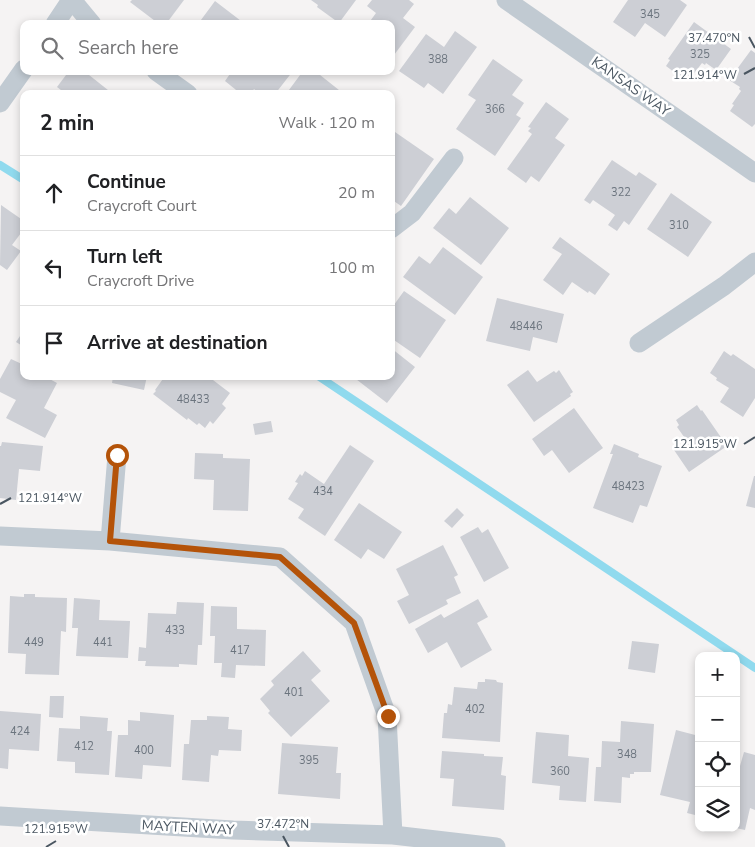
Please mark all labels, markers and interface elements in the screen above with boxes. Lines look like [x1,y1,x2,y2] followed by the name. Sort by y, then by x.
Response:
[640,7,660,22] house number: 345
[20,20,395,75] search box
[688,30,740,46] text: 37.470°N
[38,34,66,62] icon: search
[78,35,179,61] text: Search here
[690,47,710,62] house number: 325
[428,52,448,67] house number: 388
[588,52,674,121] street label: KANSAS WAY
[673,67,737,83] text: 121.914°W
[485,102,505,117] house number: 366
[40,109,94,137] text: 2 min
[279,112,375,134] text: Walk · 120 m
[87,169,166,195] text: Continue
[40,179,68,207] icon: ahead
[338,182,375,204] text: 20 m
[611,185,631,200] house number: 322
[87,195,196,217] text: Craycroft Court
[669,218,689,233] house number: 310
[87,244,162,270] text: Turn left
[40,254,68,282] icon: left
[328,257,375,279] text: 100 m
[87,270,194,292] text: Craycroft Drive
[510,319,543,334] house number: 48446
[40,329,68,357] icon: arrive
[87,330,268,356] text: Arrive at destination
[177,392,210,407] house number: 48433
[673,436,737,452] text: 121.915°W
[106,444,129,467] route start
[612,479,645,494] house number: 48423
[313,484,333,499] house number: 434
[18,490,82,506] text: 121.914°W
[165,623,185,638] house number: 433
[24,635,44,650] house number: 449
[93,635,113,650] house number: 441
[230,643,250,658] house number: 417
[695,652,740,832] map controls
[695,652,740,697] button: +
[284,685,304,700] house number: 401
[695,697,740,742] button: −
[465,702,485,717] house number: 402
[377,705,400,728] route end
[10,724,30,739] house number: 424
[74,739,94,754] house number: 412
[695,742,740,787] button: locate
[134,743,154,758] house number: 400
[617,747,637,762] house number: 348
[299,753,319,768] house number: 395
[550,764,570,779] house number: 360
[695,787,740,832] button: layers
[141,816,235,839] street label: MAYTEN WAY
[257,816,309,832] text: 37.472°N
[24,821,88,837] text: 121.915°W

